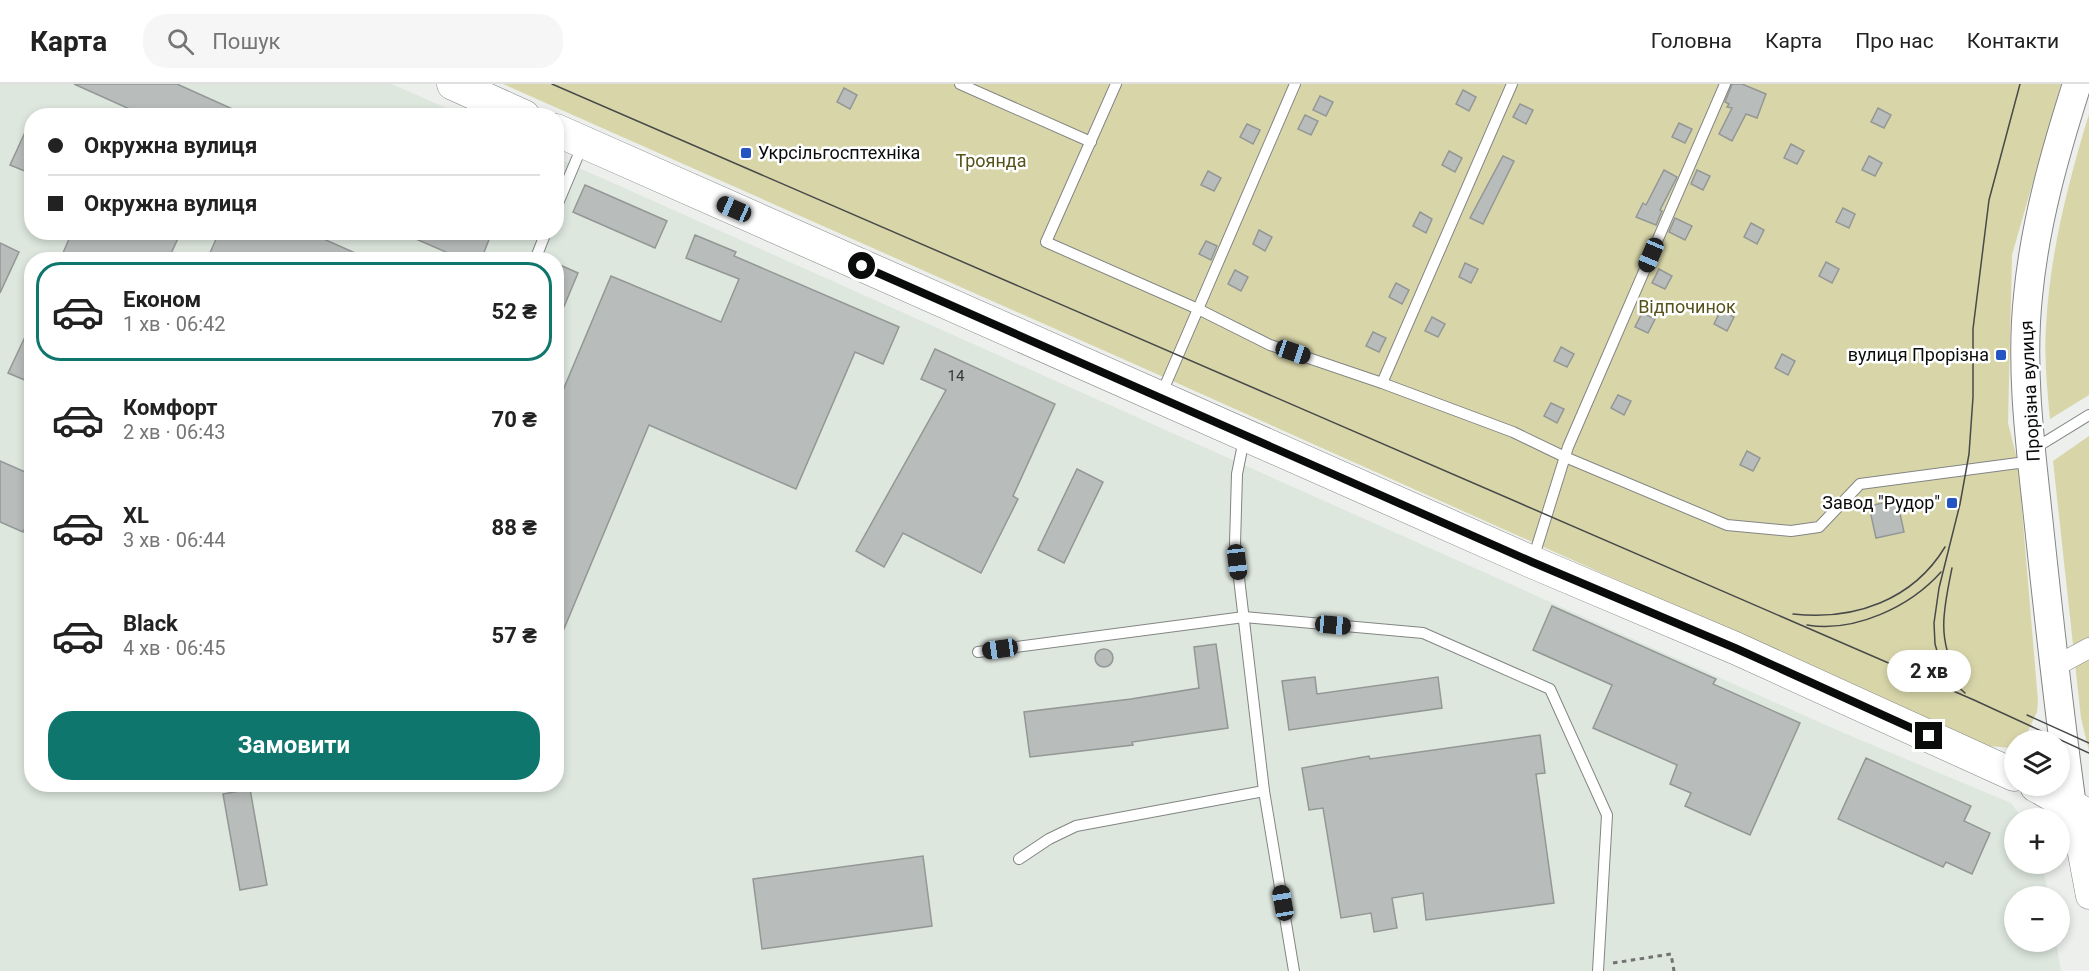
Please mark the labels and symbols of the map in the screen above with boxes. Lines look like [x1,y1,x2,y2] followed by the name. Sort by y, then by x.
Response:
[758,142,920,163] place label: Укрсільгосптехніка
[739,146,753,160] marker: Укрсільгосптехніка
[955,150,1027,171] park label: Троянда
[714,193,754,225] car
[1636,235,1666,275] car
[848,252,875,279] route start
[1638,296,1736,317] park label: Відпочинок
[2015,320,2044,462] street label: Прорізна вулиця
[1273,338,1313,366] car
[1848,344,1989,365] place label: вулиця Прорізна
[1994,348,2008,362] marker: вулиця Прорізна
[948,367,965,385] house number: 14
[1822,492,1940,513] place label: Завод "Рудор"
[1945,496,1959,510] marker: Завод "Рудор"
[1226,543,1248,581] car
[1314,614,1352,636] car
[981,638,1019,660] car
[1887,649,1971,691] callout: 2 хв
[1915,722,1942,749] route end
[1271,884,1295,922] car

